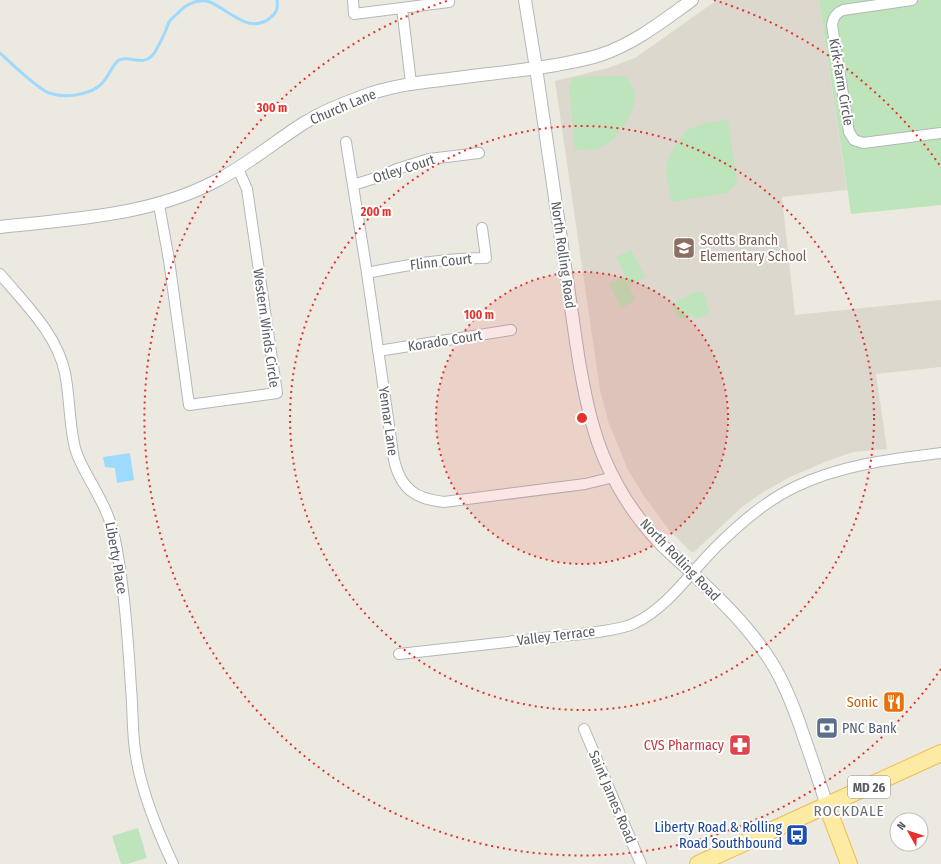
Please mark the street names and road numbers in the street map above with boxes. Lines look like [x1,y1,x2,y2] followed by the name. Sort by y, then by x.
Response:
[825,37,857,127] street label: Kirk Farm Circle
[307,85,379,129] street label: Church Lane
[371,151,438,187] street label: Otley Court
[547,200,579,310] street label: North Rolling Road
[409,250,473,274] street label: Flinn Court
[249,267,283,389] street label: Western Winds Circle
[407,327,484,355] street label: Korado Court
[375,385,401,457] street label: Yennar Lane
[636,515,724,605] street label: North Rolling Road
[101,520,131,596] street label: Liberty Place
[516,623,596,649] street label: Valley Terrace
[585,748,639,846] street label: Saint James Road
[848,776,890,798] road number: MD 26

